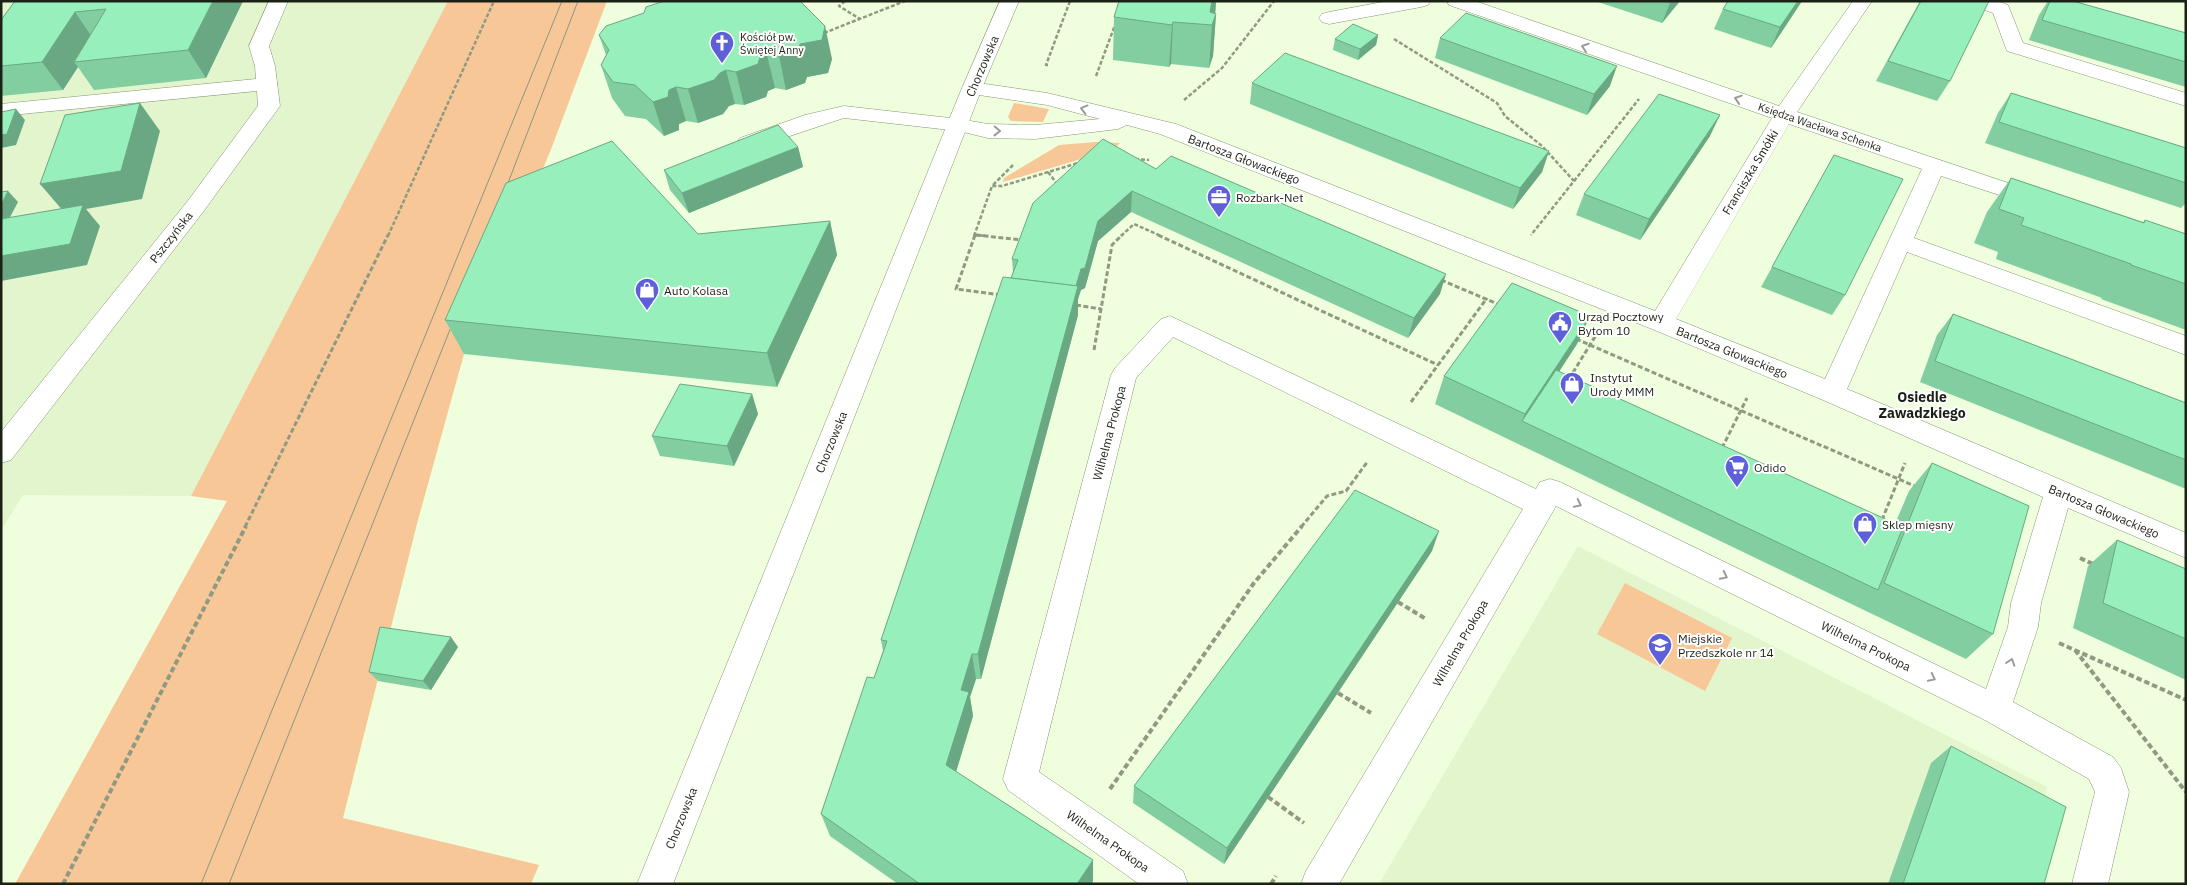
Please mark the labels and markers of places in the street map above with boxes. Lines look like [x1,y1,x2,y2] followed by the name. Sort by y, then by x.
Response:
[709,30,735,64] church icon: Kościół pw. Świętej Anny
[740,30,804,57] place label: Kościół pw. Świętej Anny
[1206,184,1232,218] office icon: Rozbark-Net
[1236,190,1303,205] place label: Rozbark-Net
[634,277,660,311] shop icon: Auto Kolasa
[664,283,729,298] place label: Auto Kolasa
[1578,309,1664,338] place label: Urząd Pocztowy Bytom 10
[1547,310,1573,344] public building icon: Urząd Pocztowy Bytom 10
[1590,370,1654,399] place label: Instytut Urody MMM
[1559,371,1585,405] shop icon: Instytut Urody MMM
[1724,454,1750,488] supermarket icon: Odido
[1754,460,1786,475] place label: Odido
[1852,511,1878,545] shop icon: Sklep mięsny
[1882,517,1954,532] place label: Sklep mięsny
[1678,631,1774,660] place label: Miejskie Przedszkole nr 14
[1647,632,1673,666] school or university icon: Miejskie Przedszkole nr 14

